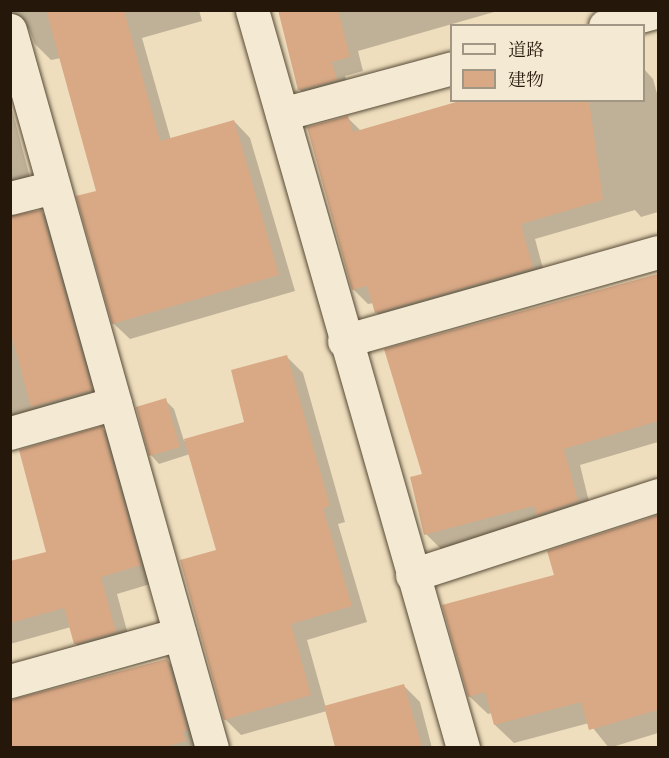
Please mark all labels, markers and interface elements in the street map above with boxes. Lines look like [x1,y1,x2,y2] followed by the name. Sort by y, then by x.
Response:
[450,24,645,102] legend
[508,36,544,63] text: 道路
[508,66,544,93] text: 建物

